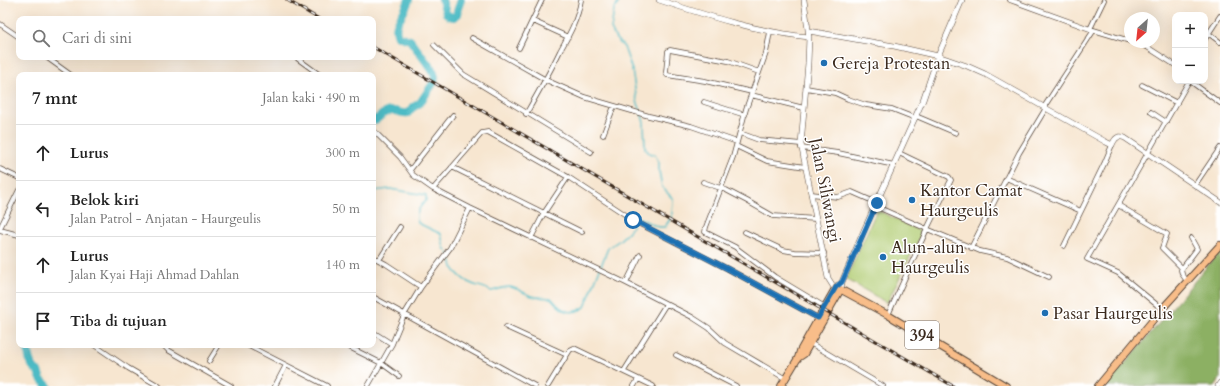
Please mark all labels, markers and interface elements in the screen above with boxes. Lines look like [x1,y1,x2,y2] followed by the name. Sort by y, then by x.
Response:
[1124,12,1160,48] north arrow
[1172,12,1208,84] map controls
[1172,12,1208,48] button: +
[16,16,376,60] search box
[30,27,52,49] icon: search
[62,28,132,48] text: Cari di sini
[1172,48,1208,84] button: −
[832,52,951,75] place label: Gereja Protestan
[819,58,829,68] marker: Gereja Protestan
[32,87,77,110] text: 7 mnt
[262,89,360,107] text: Jalan kaki · 490 m
[804,133,847,245] street label: Jalan Siliwangi
[32,142,54,164] icon: ahead
[70,143,109,163] text: Lurus
[326,144,360,162] text: 300 m
[920,179,1023,222] place label: Kantor Camat Haurgeulis
[70,190,139,210] text: Belok kiri
[868,194,886,212] route end
[907,195,917,205] marker: Kantor Camat Haurgeulis
[32,198,54,220] icon: left
[332,200,360,218] text: 50 m
[70,210,261,228] text: Jalan Patrol - Anjatan - Haurgeulis
[624,211,642,229] route start
[891,236,970,279] place label: Alun-alun Haurgeulis
[70,246,109,266] text: Lurus
[878,252,888,262] marker: Alun-alun Haurgeulis
[32,254,54,276] icon: ahead
[326,256,360,274] text: 140 m
[70,266,239,284] text: Jalan Kyai Haji Ahmad Dahlan
[1053,302,1173,325] place label: Pasar Haurgeulis
[1040,308,1050,318] marker: Pasar Haurgeulis
[32,310,54,332] icon: arrive
[70,311,167,331] text: Tiba di tujuan
[905,321,939,349] road number: 394

